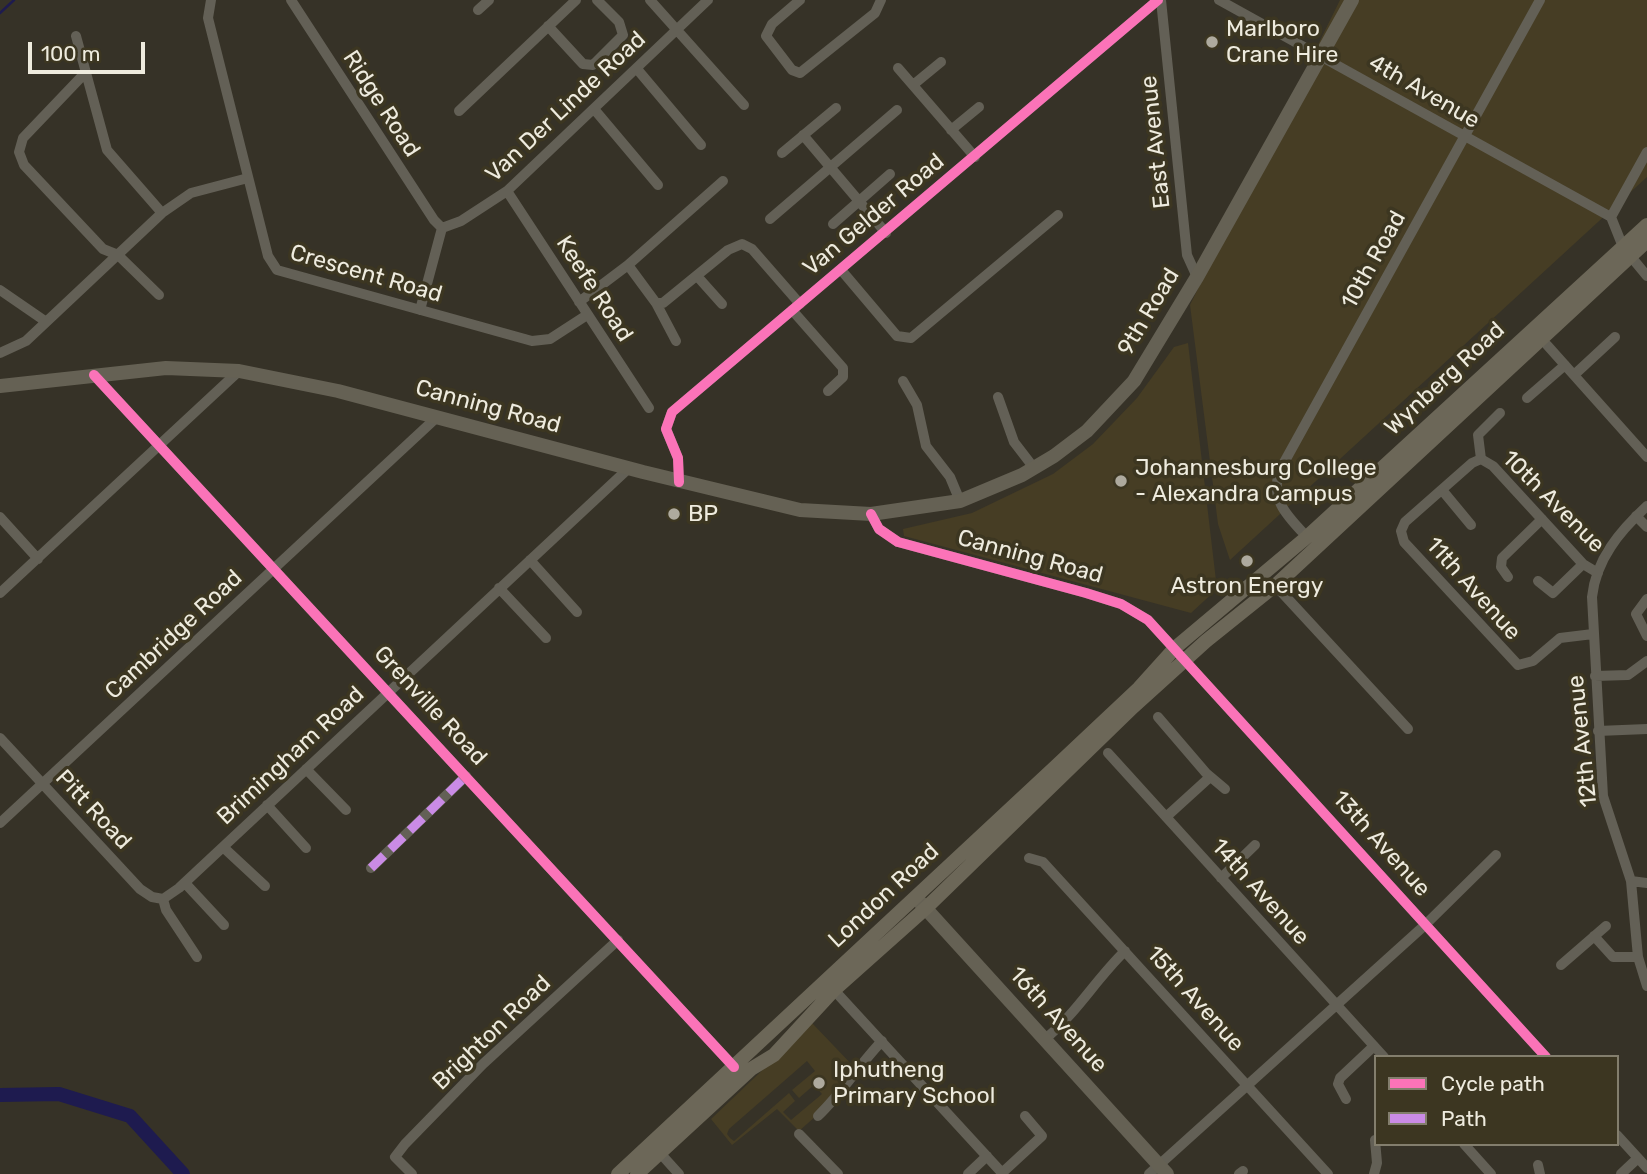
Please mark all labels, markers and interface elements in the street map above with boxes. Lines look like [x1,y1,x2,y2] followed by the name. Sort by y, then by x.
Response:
[1226,15,1338,69] place label: Marlboro Crane Hire
[480,26,652,188] street label: Van Der Linde Road
[32,28,149,72] scale bar
[1204,34,1220,50] marker: Marlboro Crane Hire
[41,41,100,66] text: 100 m
[336,46,426,162] street label: Ridge Road
[1364,49,1484,135] street label: 4th Avenue
[1135,74,1177,210] street label: East Avenue
[798,148,950,282] street label: Van Gelder Road
[1336,206,1412,314] street label: 10th Road
[550,231,638,347] street label: Keefe Road
[287,239,445,309] street label: Crescent Road
[1112,263,1186,361] street label: 9th Road
[1379,316,1511,442] street label: Wynberg Road
[412,374,564,440] street label: Canning Road
[1496,445,1610,559] street label: 10th Avenue
[1135,454,1377,508] place label: Johannesburg College - Alexandra Campus
[1113,473,1129,489] marker: Johannesburg College - Alexandra Campus
[688,500,718,528] place label: BP
[666,506,682,522] marker: BP
[954,524,1106,590] street label: Canning Road
[1420,532,1526,646] street label: 11th Avenue
[1239,553,1255,569] marker: Astron Energy
[100,565,248,705] street label: Cambridge Road
[1170,572,1324,600] place label: Astron Energy
[368,641,492,771] street label: Grenville Road
[1562,674,1604,808] street label: 12th Avenue
[212,681,370,831] street label: Brimingham Road
[49,765,137,855] street label: Pitt Road
[1326,785,1436,903] street label: 13th Avenue
[1205,833,1315,951] street label: 14th Avenue
[823,838,945,954] street label: London Road
[1140,940,1250,1058] street label: 15th Avenue
[1003,961,1113,1079] street label: 16th Avenue
[427,970,557,1096] street label: Brighton Road
[1374,1055,1619,1146] legend
[833,1056,995,1110] place label: Iphutheng Primary School
[1441,1071,1545,1096] text: Cycle path
[811,1075,827,1091] marker: Iphutheng Primary School
[1441,1106,1487,1131] text: Path

